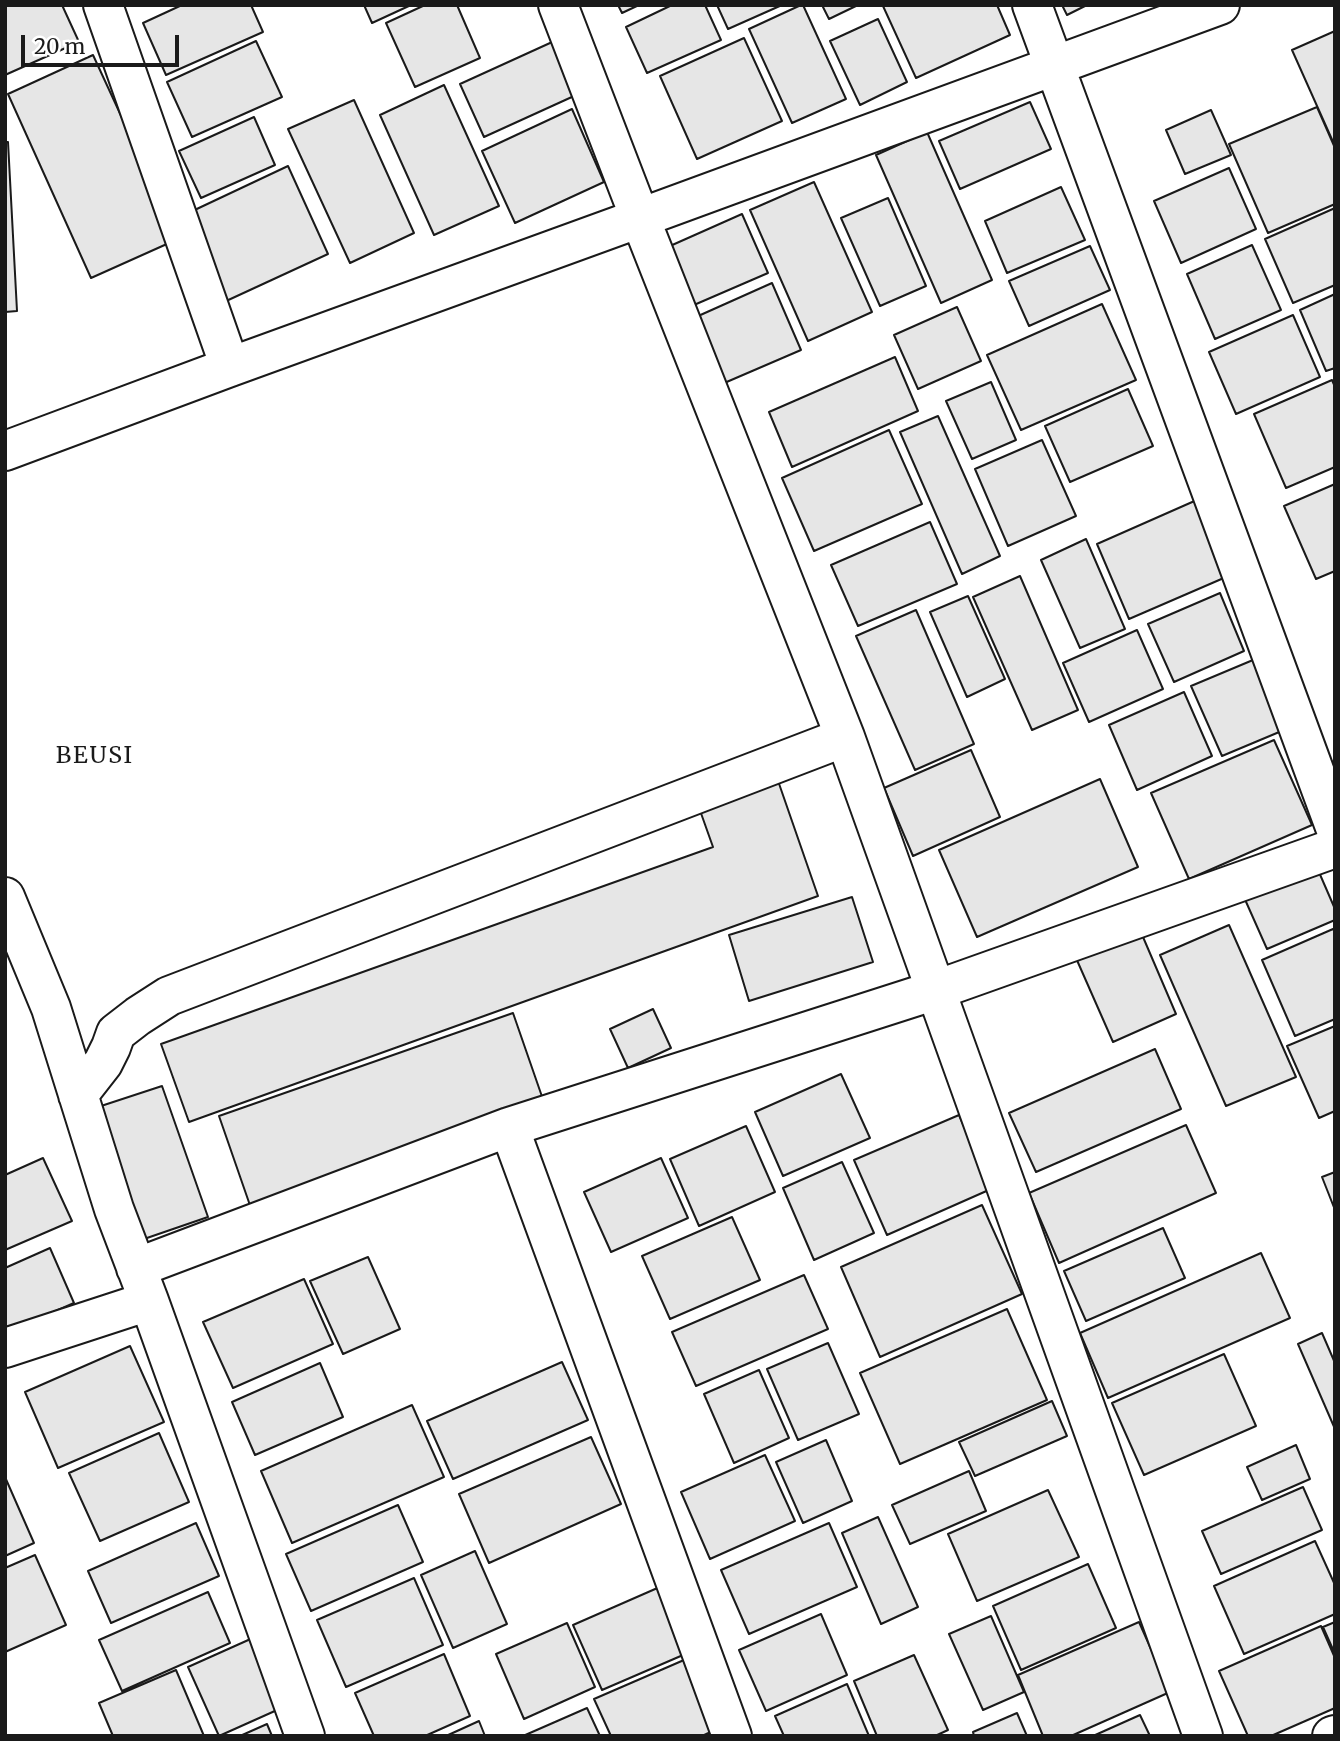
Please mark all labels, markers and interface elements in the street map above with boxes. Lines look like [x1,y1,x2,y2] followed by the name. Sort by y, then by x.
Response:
[24,21,182,65] scale bar
[34,33,85,60] text: 20 m
[56,742,134,770] district label: BEUSI

